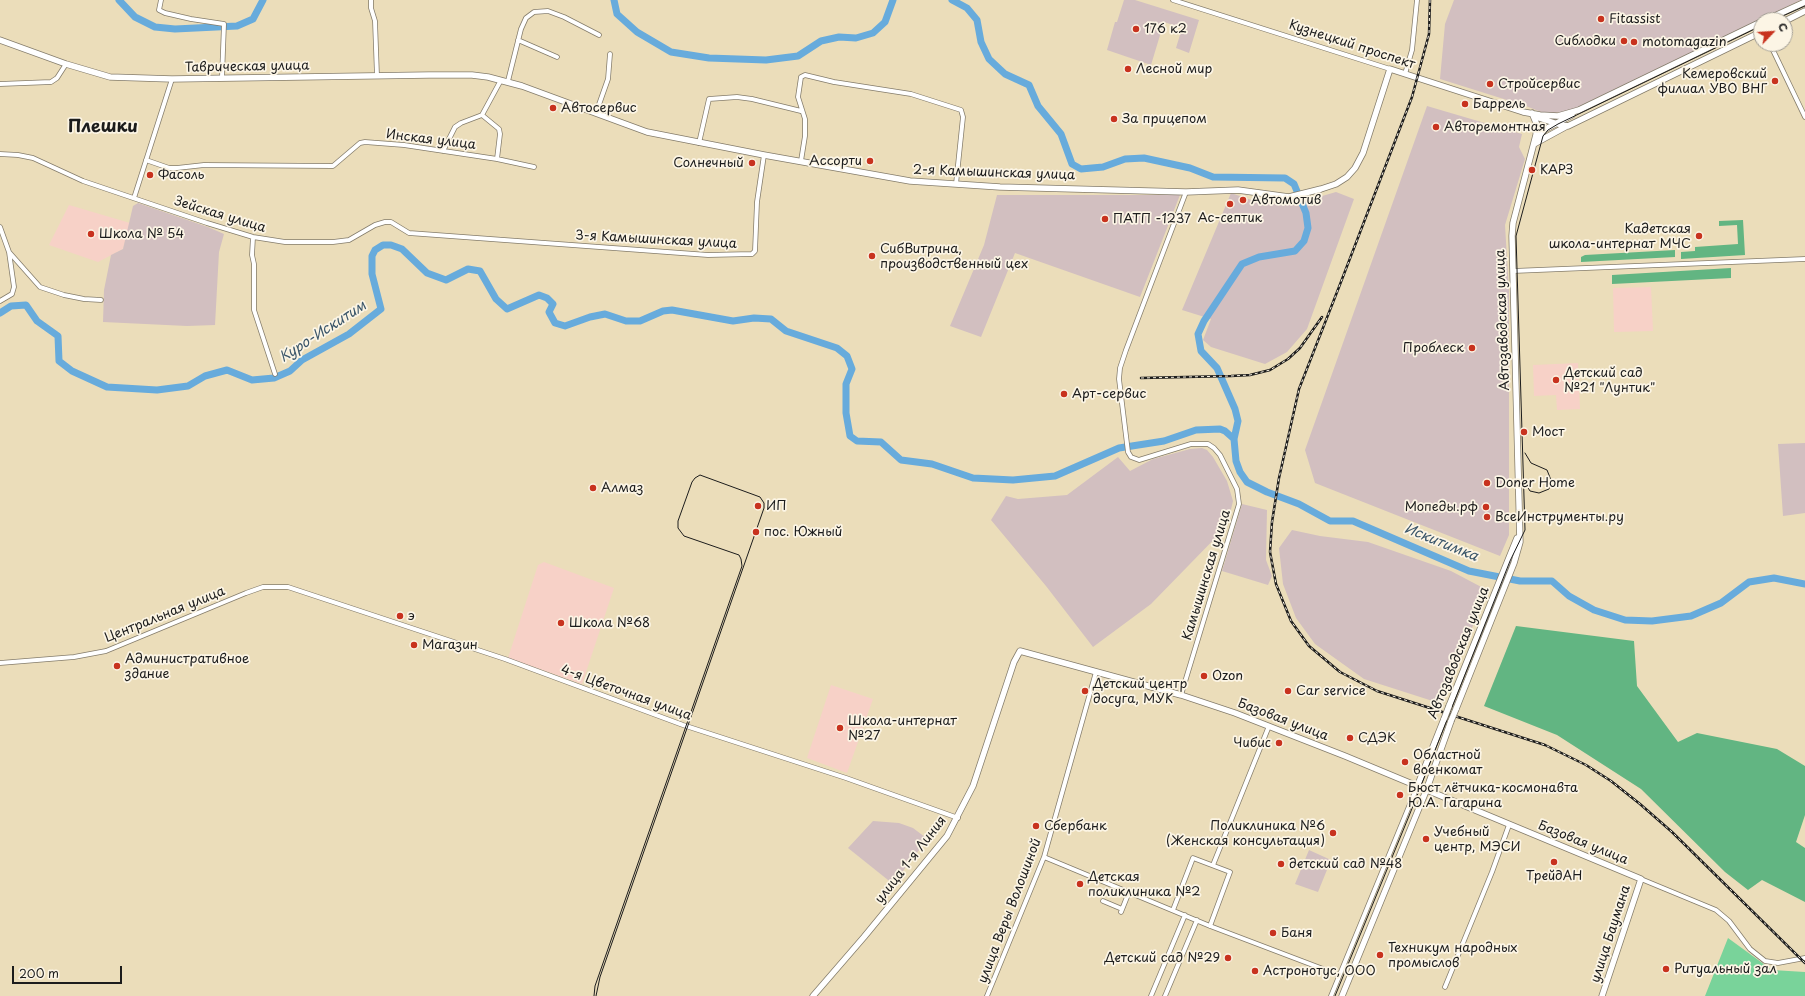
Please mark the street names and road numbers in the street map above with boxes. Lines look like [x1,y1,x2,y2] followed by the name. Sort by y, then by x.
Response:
[1287,17,1417,73] street label: Кузнецкий проспект
[185,58,309,76] street label: Таврическая улица
[385,127,477,153] street label: Инская улица
[913,162,1075,184] street label: 2-я Камышинская улица
[172,194,268,236] street label: Зейская улица
[575,228,737,252] street label: 3-я Камышинская улица
[1493,249,1513,391] street label: Автозаводская улица
[1180,508,1234,642] street label: Камышинская улица
[103,584,227,646] street label: Центральная улица
[1425,585,1493,721] street label: Автозаводская улица
[559,662,693,724] street label: 4-я Цветочная улица
[1236,696,1330,744] street label: Базовая улица
[872,813,950,907] street label: улица 1-я Линия
[1536,818,1630,868] street label: Базовая улица
[975,836,1045,986] street label: улица Веры Волошиной
[1588,883,1634,985] street label: улица Баумана

